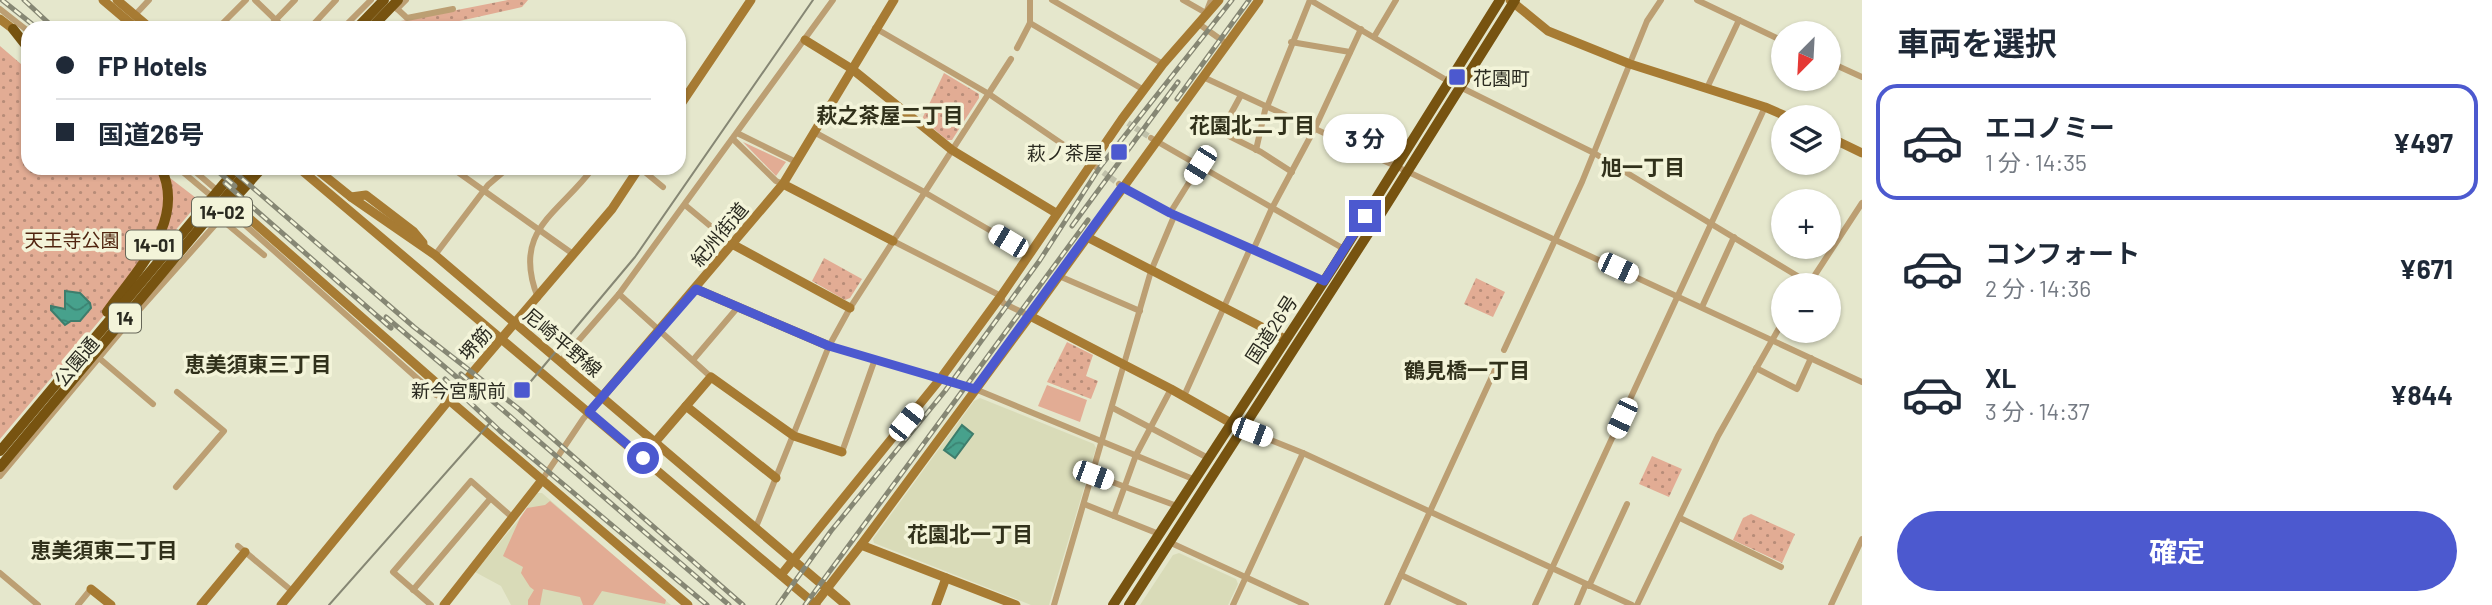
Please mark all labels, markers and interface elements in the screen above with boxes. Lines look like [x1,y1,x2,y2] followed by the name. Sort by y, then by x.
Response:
[1771,21,1841,91] north arrow
[1771,21,1841,343] map controls
[1897,23,2057,61] text: 車両を選択
[98,50,207,81] text: FP Hotels
[1473,66,1530,89] place label: 花園町
[1447,67,1467,87] marker: 花園町
[817,102,964,127] district label: 萩之茶屋二丁目
[1771,105,1841,175] button: layers
[1901,111,1964,174] icon: car
[1985,111,2115,142] text: エコノミー
[1189,112,1315,137] district label: 花園北二丁目
[1323,114,1407,164] callout: 3 分
[98,118,205,149] text: 国道26号
[1345,124,1385,152] text: 3 分
[2393,127,2453,158] text: ¥497
[1027,141,1103,164] place label: 萩ノ茶屋
[1109,142,1129,162] marker: 萩ノ茶屋
[1180,142,1221,188] car
[1985,148,2087,176] text: 1 分 · 14:35
[1601,154,1685,179] district label: 旭一丁目
[1771,189,1841,259] button: +
[192,197,252,226] road number: 14-02
[686,197,752,271] street label: 紀州街道
[1349,200,1381,232] route end
[985,221,1032,261] car
[24,228,120,251] park label: 天王寺公園
[126,230,182,260] road number: 14-01
[1901,237,1964,300] icon: car
[1985,237,2140,268] text: コンフォート
[1595,250,1642,286] car
[2399,253,2453,284] text: ¥671
[1771,273,1841,343] button: −
[1985,274,2091,302] text: 2 分 · 14:36
[1240,290,1302,368] street label: 国道26号
[519,303,607,381] street label: 尼崎平野線
[109,304,141,332] road number: 14
[454,321,496,365] street label: 堺筋
[49,332,103,390] street label: 公園通
[185,351,332,376] district label: 恵美須東三丁目
[1404,357,1530,382] district label: 鶴見橋一丁目
[1985,362,2016,393] text: XL
[1901,363,1964,426] icon: car
[411,379,506,402] place label: 新今宮駅前
[2390,379,2453,410] text: ¥844
[512,380,532,400] marker: 新今宮駅前
[1604,395,1641,441] car
[1985,397,2090,425] text: 3 分 · 14:37
[885,399,928,445] car
[1229,415,1276,449] car
[627,442,659,474] route start
[1070,458,1117,492] car
[1897,511,2457,591] button: 確定
[907,521,1033,546] district label: 花園北一丁目
[31,537,178,562] district label: 恵美須東二丁目

